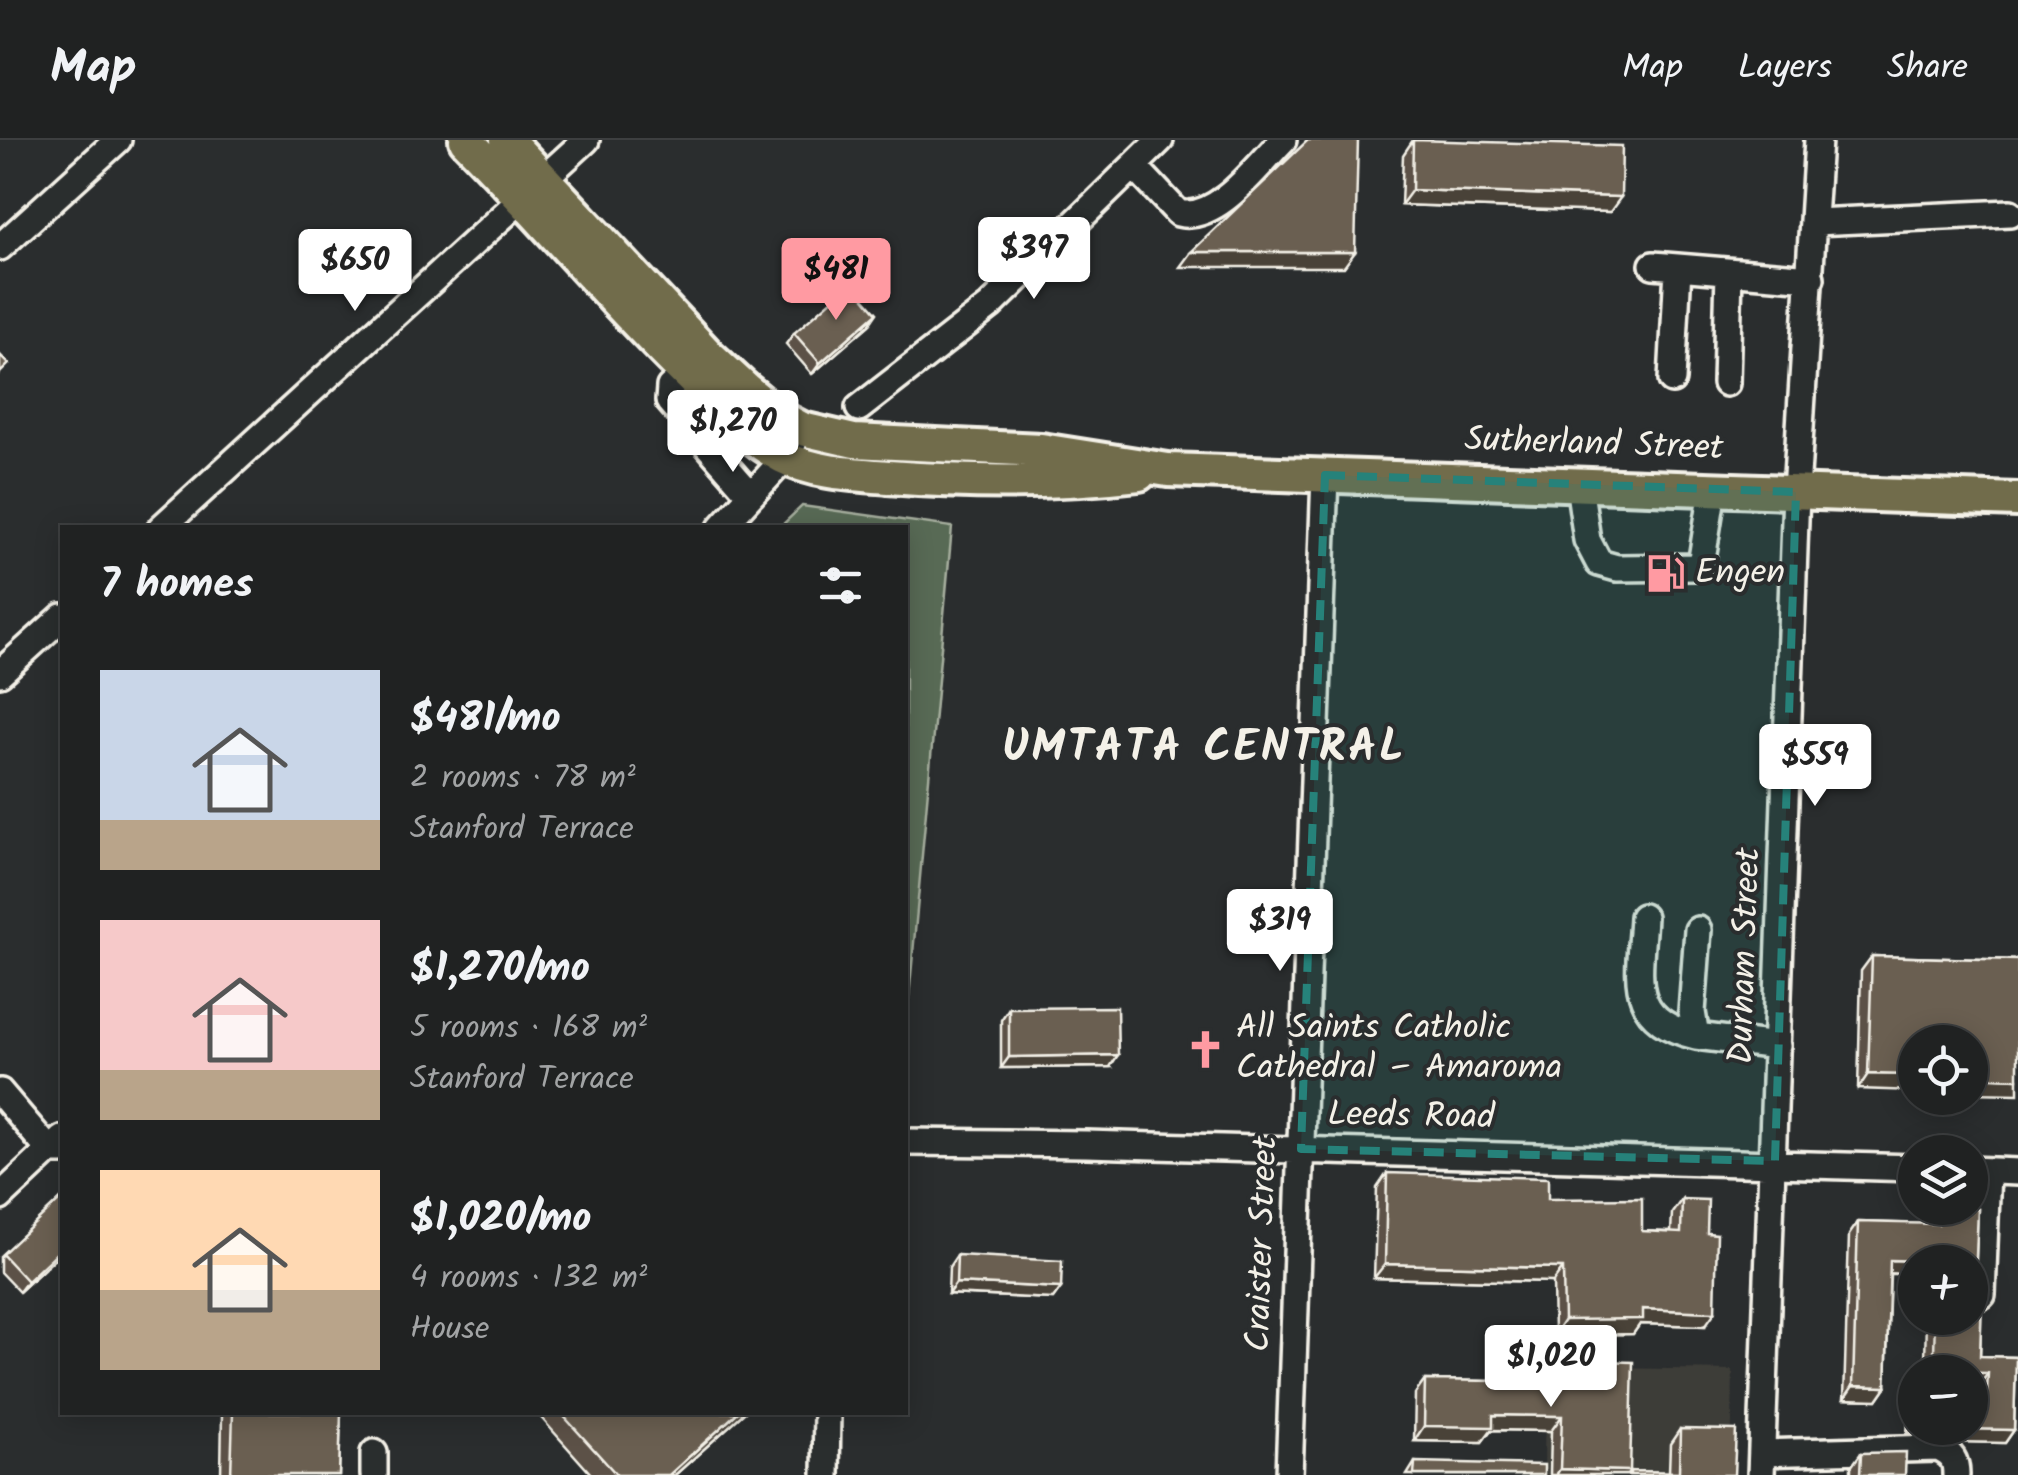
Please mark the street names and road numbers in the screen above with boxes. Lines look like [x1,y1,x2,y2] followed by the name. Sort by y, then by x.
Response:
[1464,412,1725,478] street label: Sutherland Street
[1714,846,1778,1065] street label: Durham Street
[1327,1088,1497,1146] street label: Leeds Road
[1231,1135,1295,1353] street label: Craister Street

